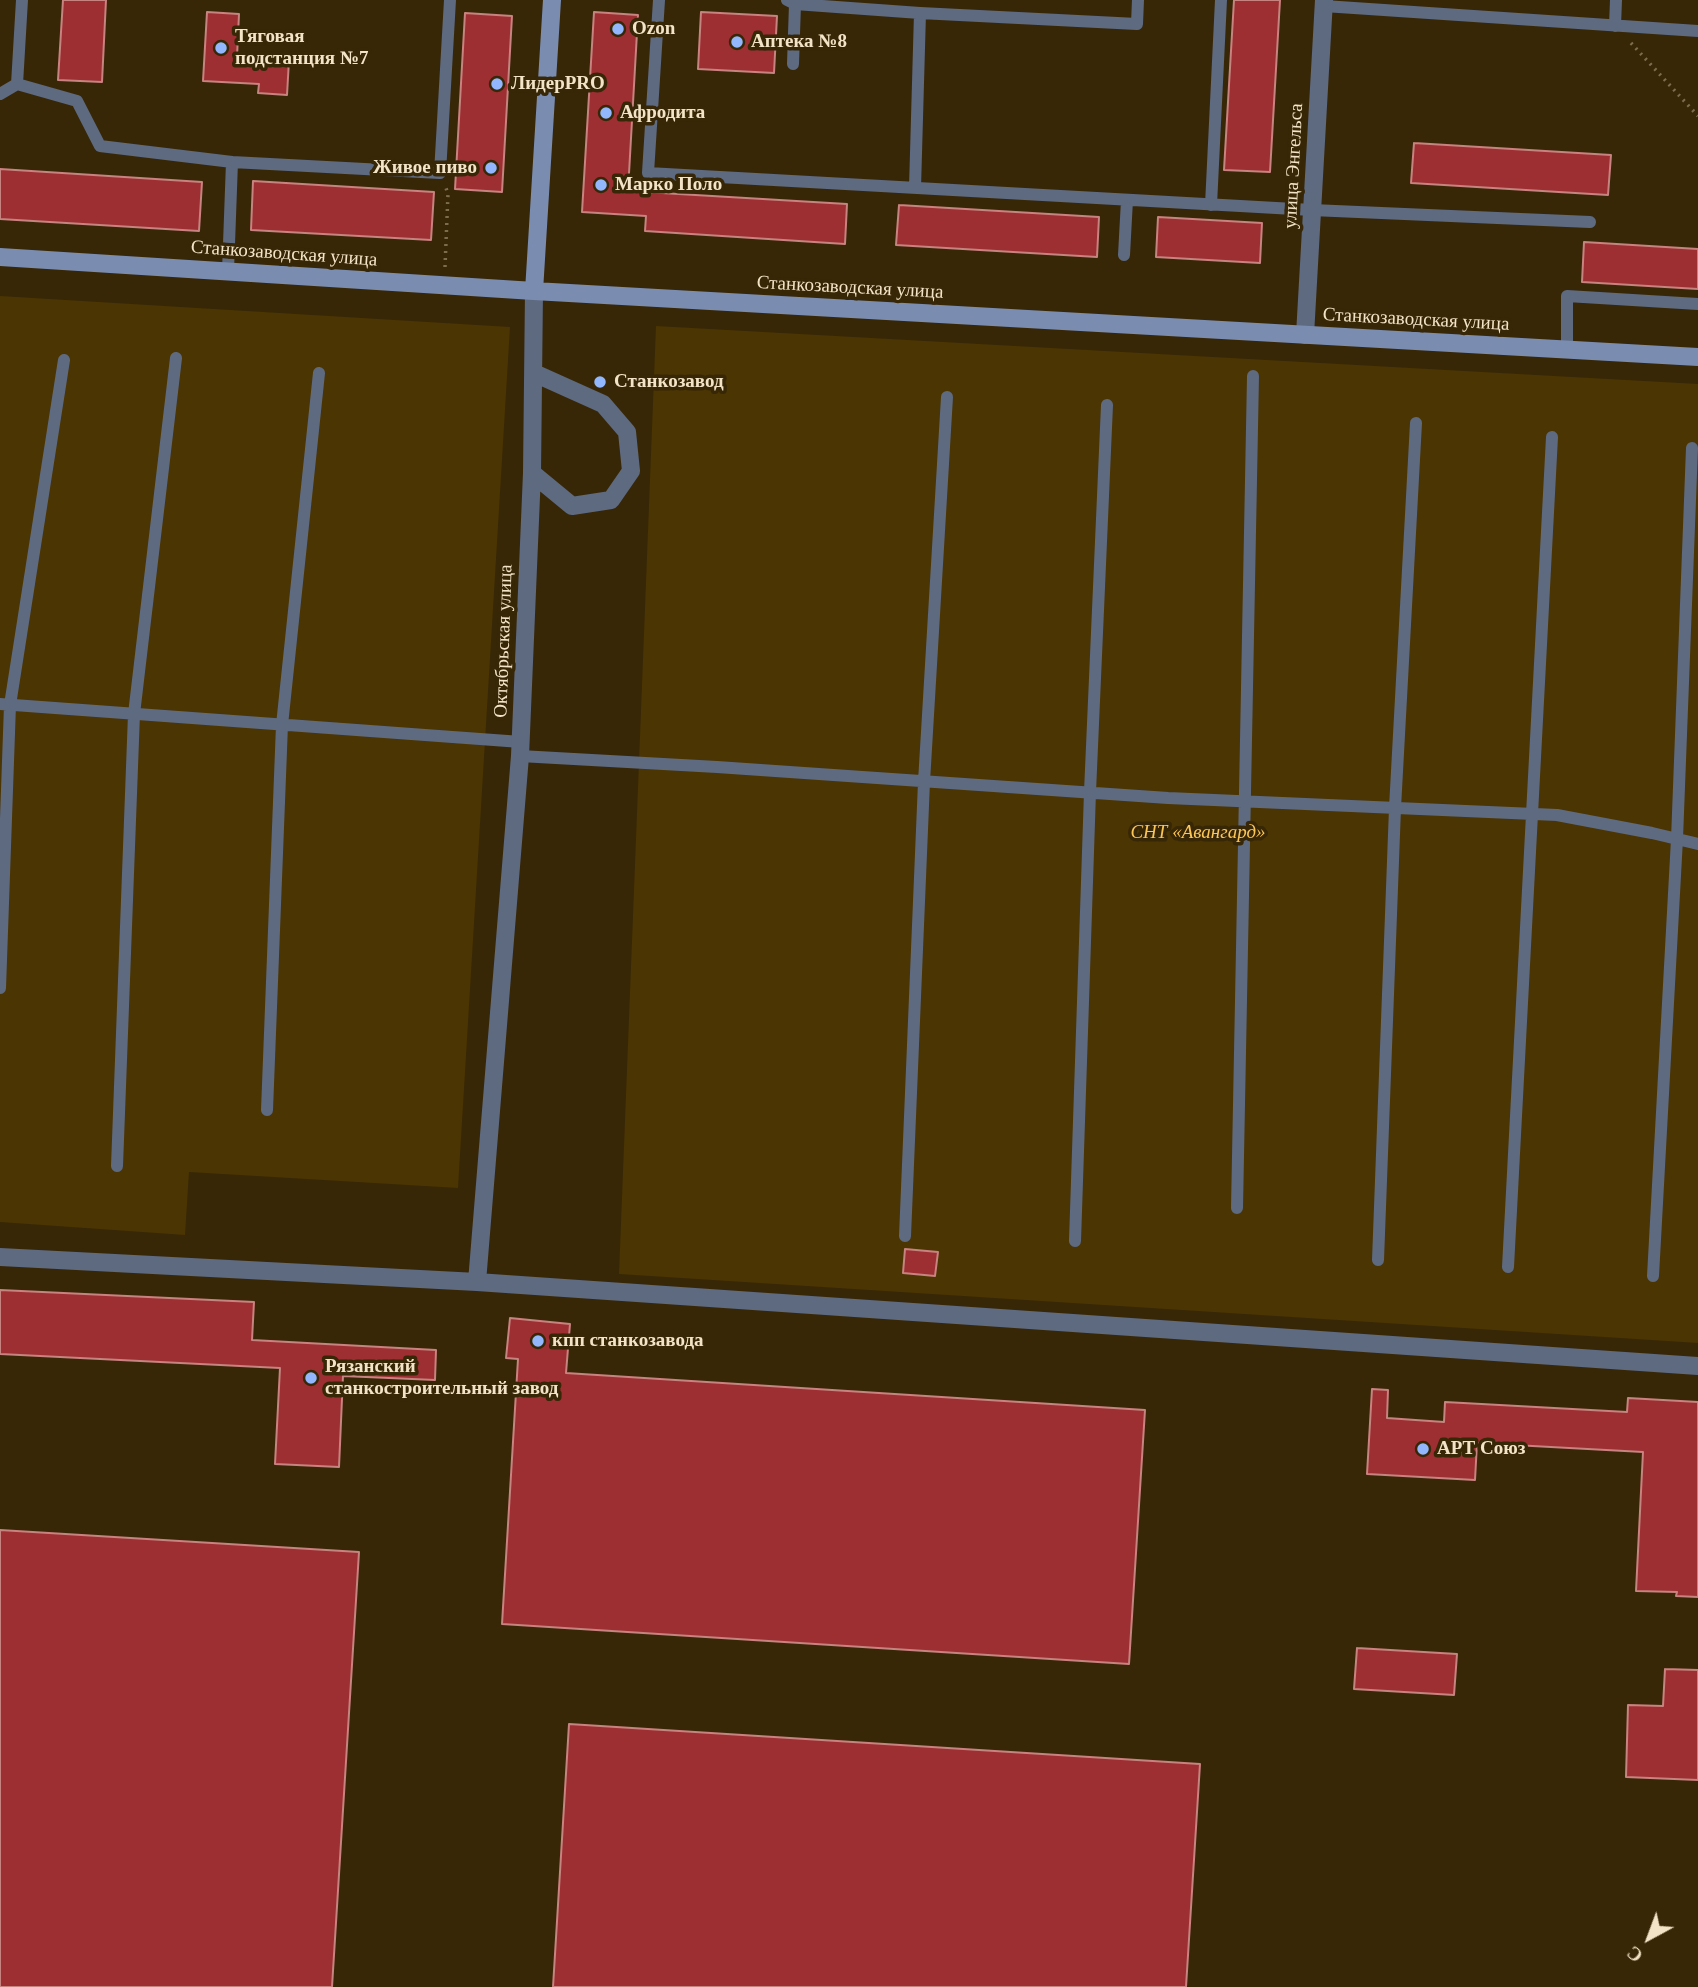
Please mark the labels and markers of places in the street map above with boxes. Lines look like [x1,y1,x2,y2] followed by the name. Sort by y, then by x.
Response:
[632,18,675,40] place label: Ozon
[610,21,626,37] marker: Ozon
[235,26,368,70] place label: Тяговая подстанция №7
[751,31,847,53] place label: Аптека №8
[729,34,745,50] marker: Аптека №8
[213,40,229,56] marker: Тяговая подстанция №7
[511,73,605,95] place label: ЛидерPRO
[489,76,505,92] marker: ЛидерPRO
[620,102,705,124] place label: Афродита
[598,105,614,121] marker: Афродита
[373,157,477,179] place label: Живое пиво
[483,160,499,176] marker: Живое пиво
[615,174,722,196] place label: Марко Поло
[593,177,609,193] marker: Марко Поло
[614,371,724,393] place label: Станкозавод
[592,374,608,390] marker: Станкозавод
[552,1330,704,1352] place label: кпп станкозавода
[530,1333,546,1349] marker: кпп станкозавода
[325,1356,558,1400] place label: Рязанский станкостроительный завод
[303,1370,319,1386] marker: Рязанский станкостроительный завод
[1437,1438,1525,1460] place label: АРТ Союз
[1415,1441,1431,1457] marker: АРТ Союз

